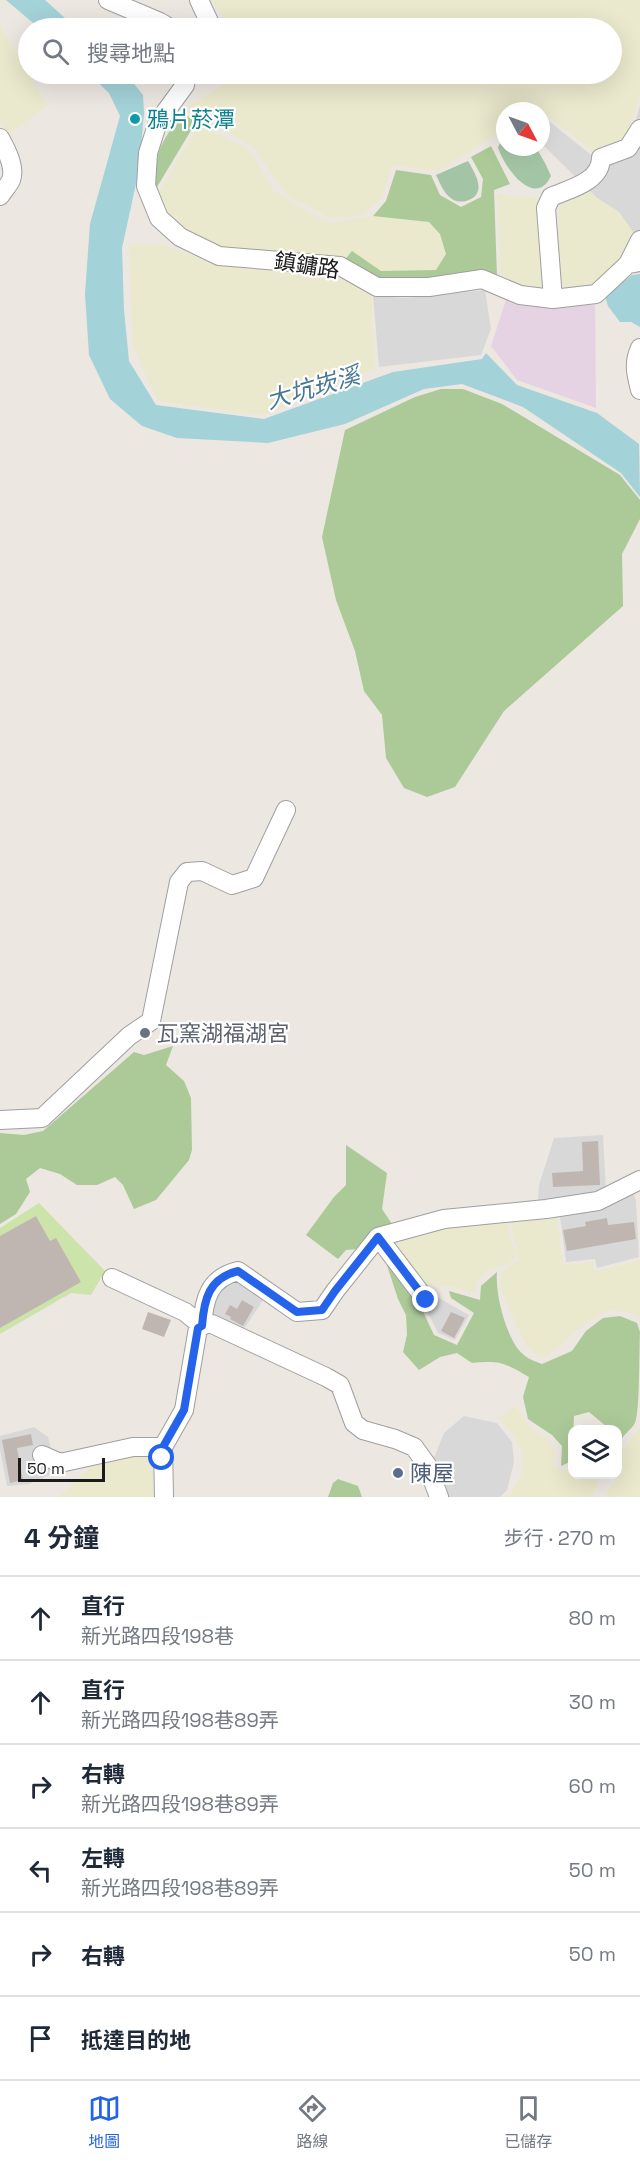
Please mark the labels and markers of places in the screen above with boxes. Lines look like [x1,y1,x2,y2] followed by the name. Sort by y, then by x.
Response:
[147,105,235,133] place label: 鴉片菸潭
[128,112,142,126] marker: 鴉片菸潭
[157,1019,289,1047] place label: 瓦窯湖福湖宮
[138,1026,152,1040] marker: 瓦窯湖福湖宮
[410,1459,454,1487] place label: 陳屋
[391,1466,405,1480] marker: 陳屋

